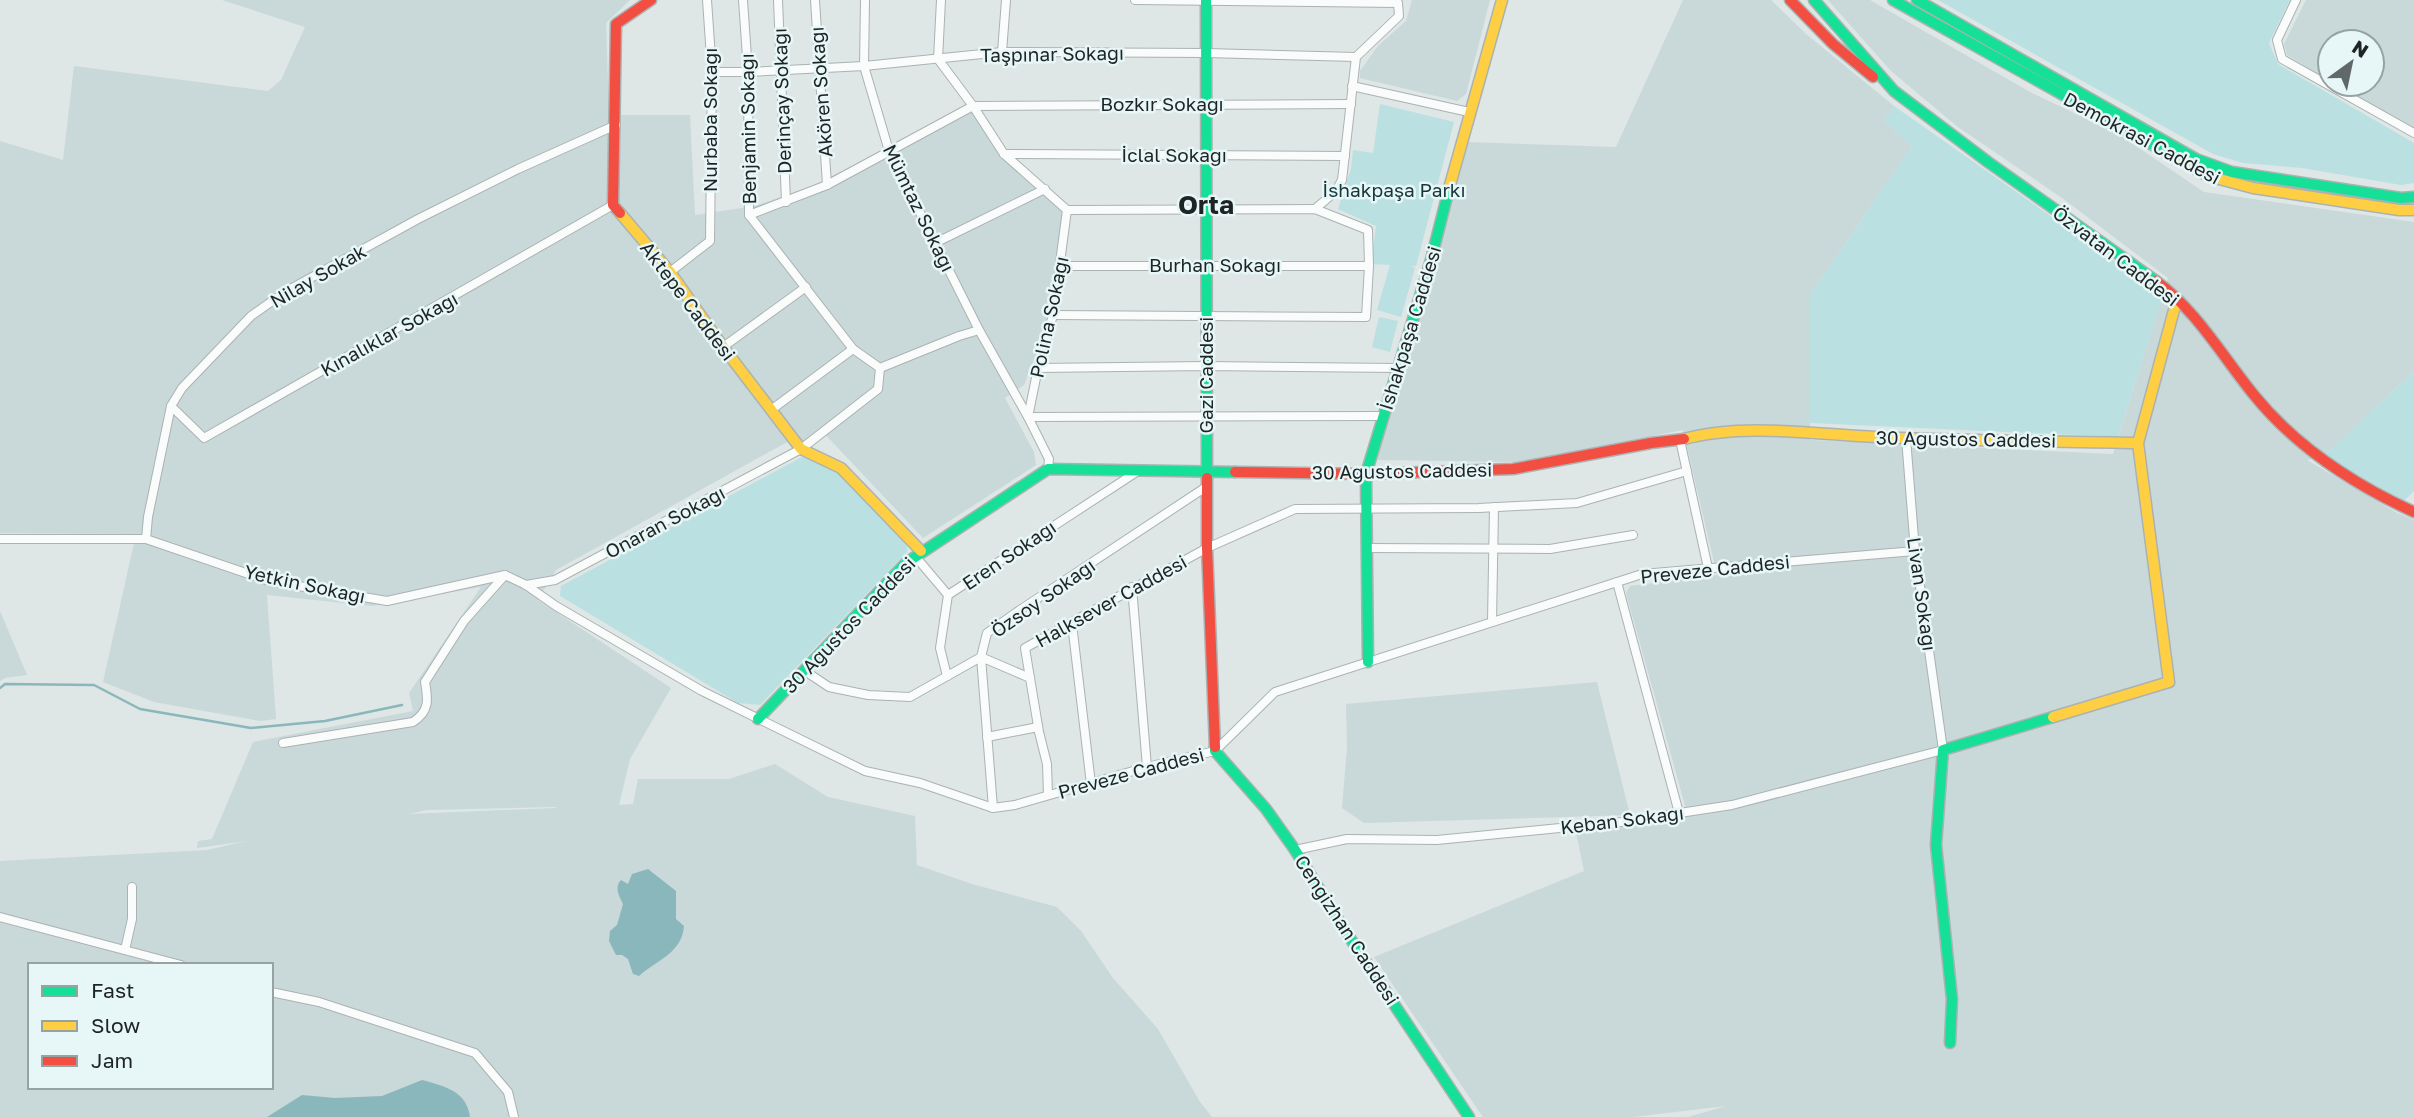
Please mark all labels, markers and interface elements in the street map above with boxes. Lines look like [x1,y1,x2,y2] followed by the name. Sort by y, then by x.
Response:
[804,26,837,158] street label: Akören Sokağı
[767,28,796,174] street label: Derinçay Sokağı
[2316,28,2386,98] north arrow
[2348,35,2373,62] text: N
[980,41,1124,66] street label: Taşpınar Sokağı
[698,48,721,192] street label: Nurbaba Sokağı
[735,53,760,205] street label: Benjamin Sokağı
[2060,86,2225,189] street label: Demokrasi Caddesi
[1100,92,1224,115] street label: Bozkır Sokağı
[879,140,960,275] street label: Mümtaz Sokağı
[1121,143,1227,166] street label: İclal Sokağı
[1322,178,1466,201] park label: İshakpaşa Parkı
[1178,189,1234,220] district label: Orta
[2049,201,2184,311] street label: Özvatan Caddesi
[636,237,741,365] street label: Aktepe Caddesi
[266,239,370,312] street label: Nilay Sokak
[1374,243,1445,413] street label: İshakpaşa Caddesi
[1149,253,1281,276] street label: Burhan Sokağı
[1024,254,1073,380] street label: Polina Sokağı
[316,286,461,381] street label: Kınalıklar Sokağı
[1194,317,1217,433] street label: Gazi Caddesi
[1876,425,2056,452] street label: 30 Ağustos Caddesi
[1312,457,1492,484] street label: 30 Ağustos Caddesi
[601,480,729,563] street label: Onaran Sokağı
[958,515,1060,594] street label: Eren Sokağı
[1903,535,1942,652] street label: Livan Sokağı
[1031,549,1190,652] street label: Halksever Caddesi
[1639,549,1791,588] street label: Preveze Caddesi
[778,552,920,698] street label: 30 Ağustos Caddesi
[986,553,1099,642] street label: Özsoy Sokağı
[242,559,368,608] street label: Yetkin Sokağı
[1055,742,1206,803] street label: Preveze Caddesi
[1559,801,1685,838] street label: Keban Sokağı
[1290,850,1404,1009] street label: Cengizhan Caddesi
[28,963,273,1089] legend
[91,977,134,1003] text: Fast
[91,1012,140,1038] text: Slow
[91,1047,133,1073] text: Jam

